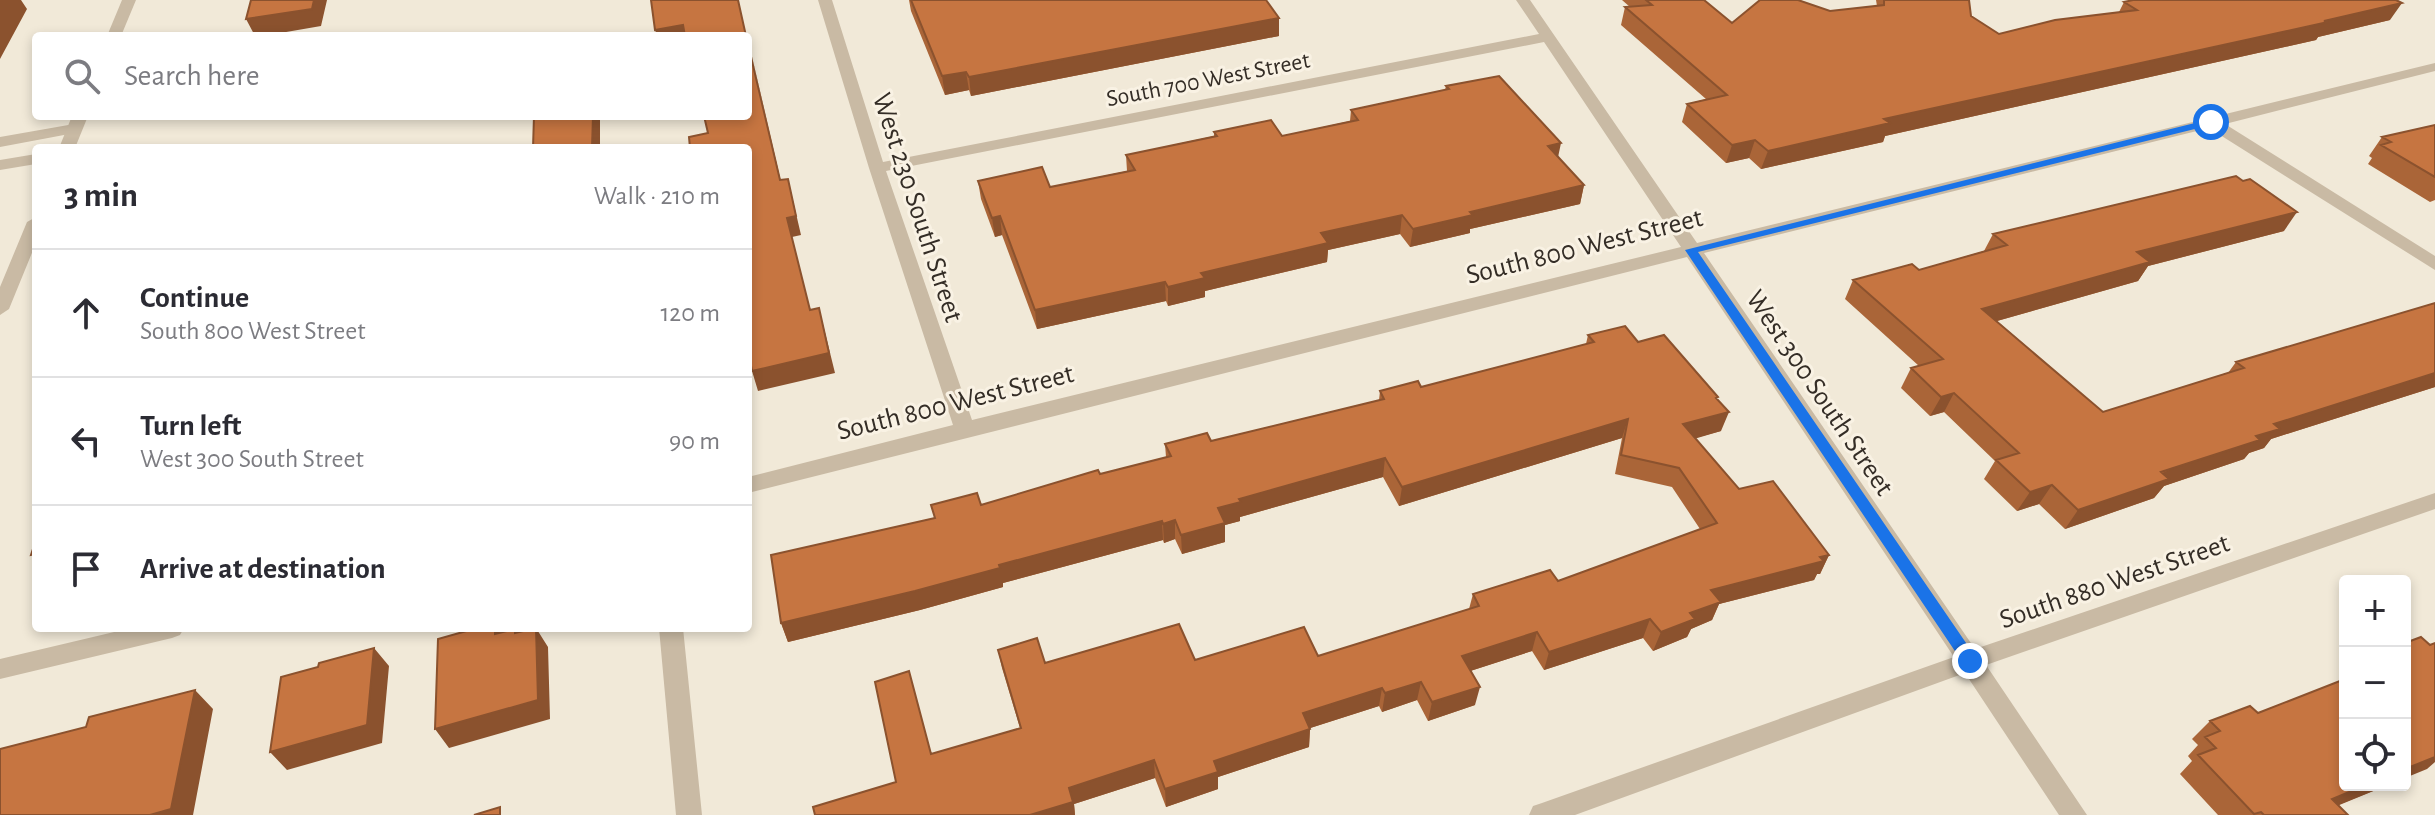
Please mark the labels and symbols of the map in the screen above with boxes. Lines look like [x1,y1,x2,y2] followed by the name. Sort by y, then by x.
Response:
[1104,48,1312,111] street label: South 700 West Street
[867,90,967,326] street label: West 230 South Street
[2193,104,2229,140] route start
[1463,204,1706,290] street label: South 800 West Street
[1740,285,1898,501] street label: West 300 South Street
[834,360,1077,446] street label: South 800 West Street
[1996,529,2233,634] street label: South 880 West Street
[1952,643,1988,679] route end

